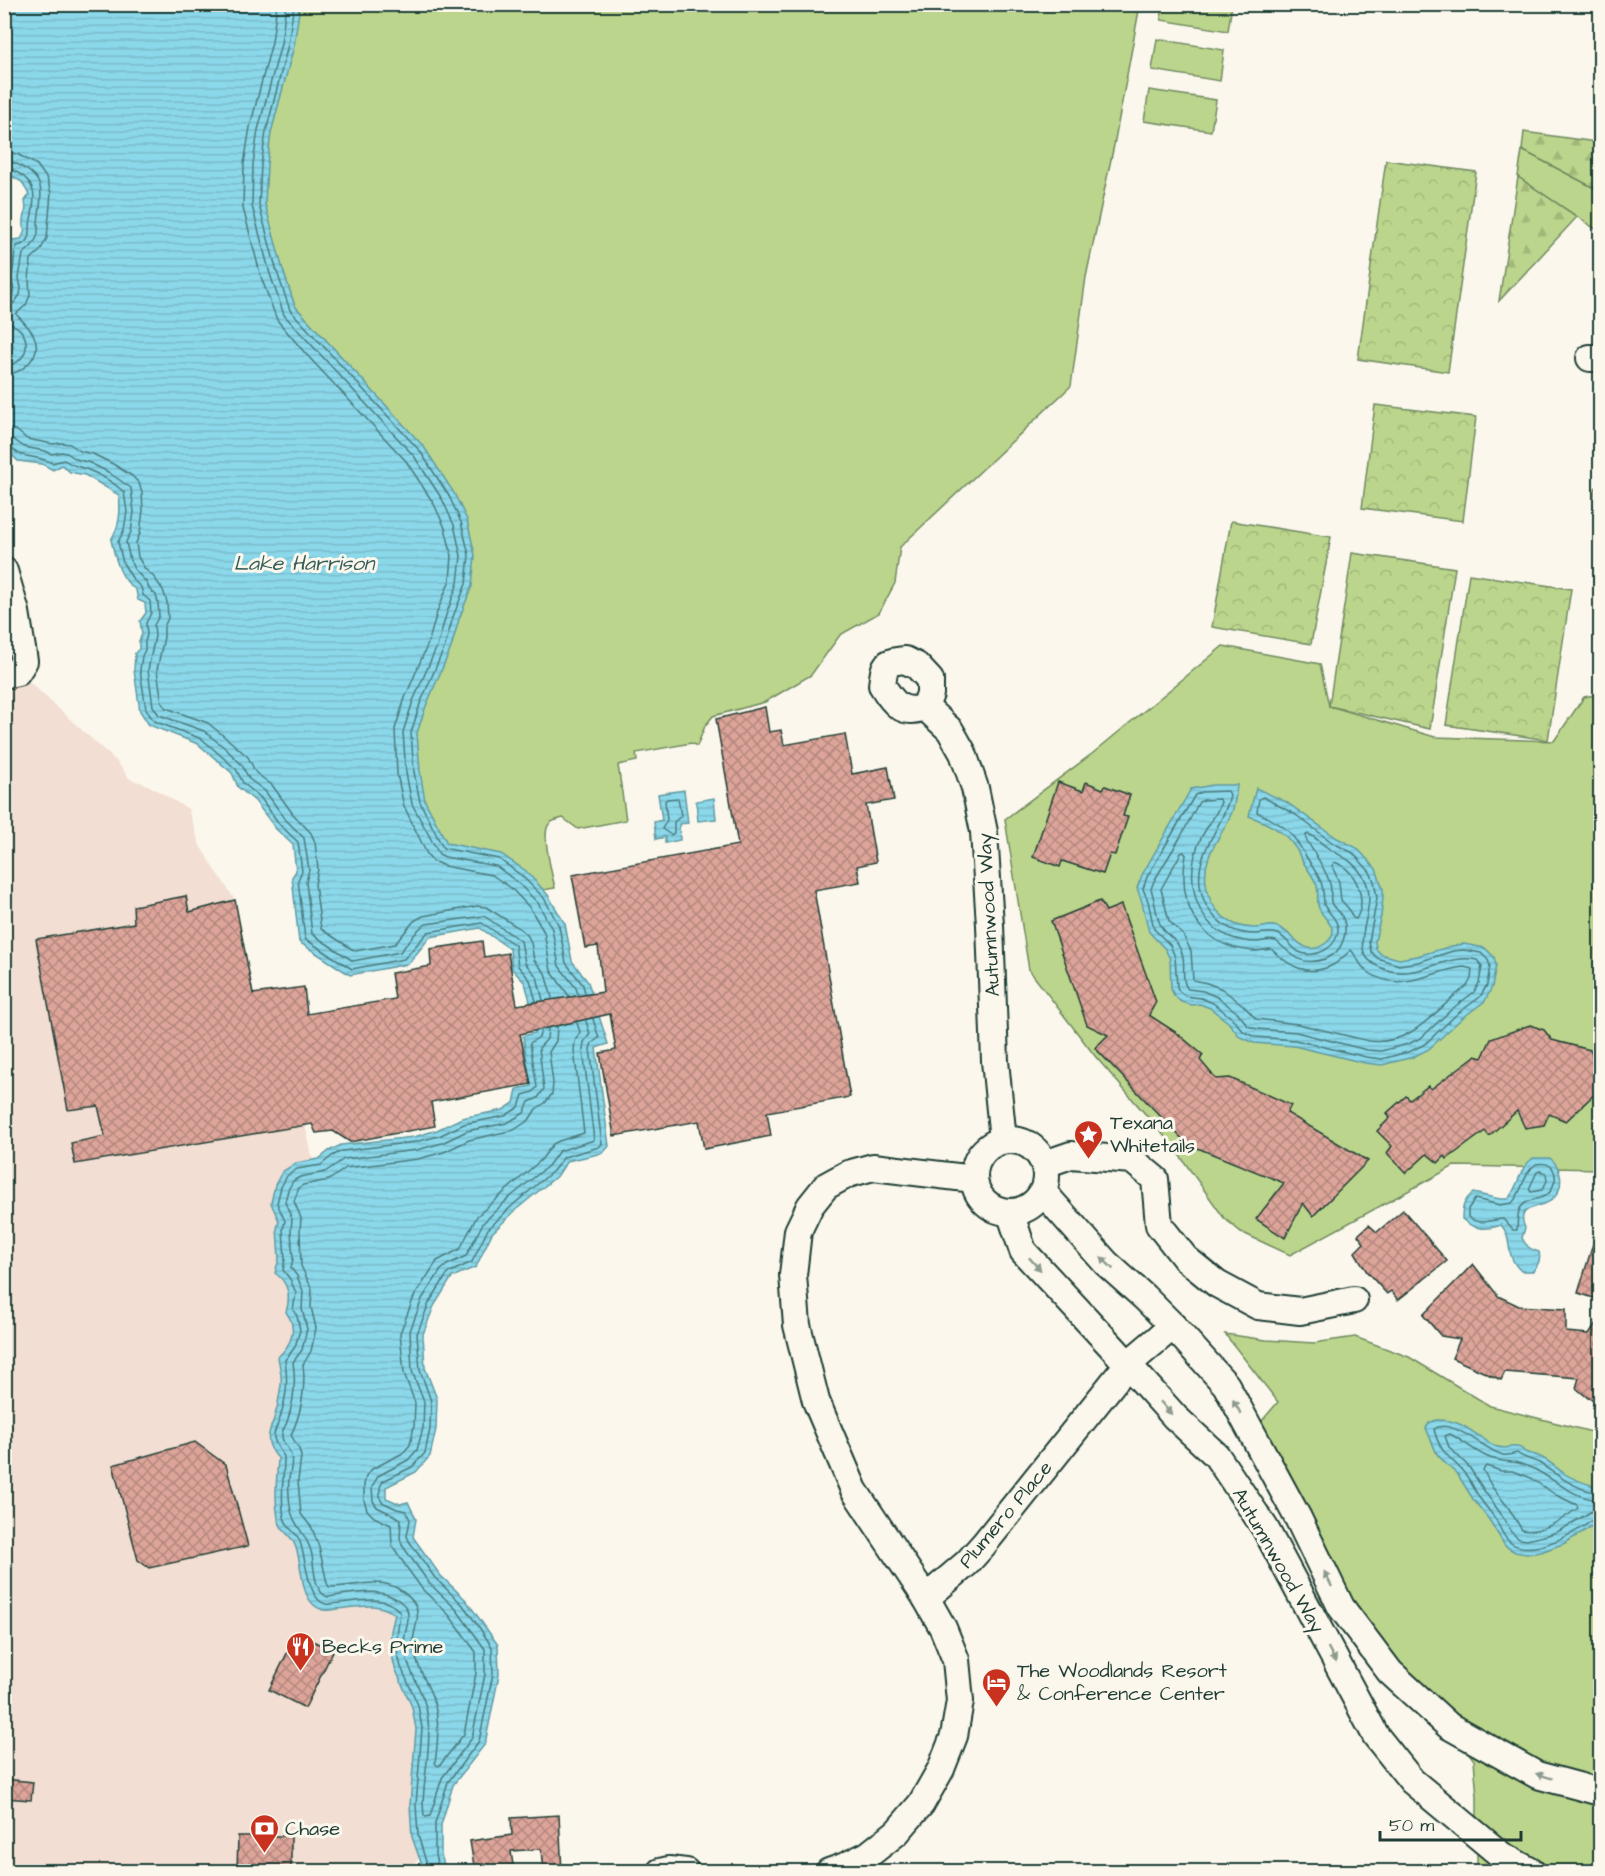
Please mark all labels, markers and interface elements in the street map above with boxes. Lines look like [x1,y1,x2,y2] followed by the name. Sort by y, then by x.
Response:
[234,549,376,578] water label: Lake Harrison
[971,832,1008,997] street label: Autumnwood Way
[1110,1109,1195,1160] place label: Texana Whitetails
[1073,1118,1105,1160] place icon: Texana Whitetails
[1028,1256,1042,1271] one-way arrow
[1100,1257,1114,1271] one-way arrow
[1233,1398,1243,1415] one-way arrow
[1159,1400,1172,1415] one-way arrow
[953,1455,1059,1574] street label: Plumero Place
[1224,1483,1331,1639] street label: Autumnwood Way
[1323,1571,1332,1588] one-way arrow
[285,1630,317,1672] restaurant icon: Becks Prime
[322,1633,443,1661] place label: Becks Prime
[1327,1646,1337,1663] one-way arrow
[1017,1657,1227,1708] place label: The Woodlands Resort & Conference Center
[980,1666,1012,1708] hotel icon: The Woodlands Resort & Conference Center
[1535,1771,1553,1781] one-way arrow
[1380,1804,1521,1842] scale bar
[248,1812,280,1854] bank icon: Chase
[1389,1813,1434,1838] text: 50 m
[285,1815,340,1843] place label: Chase

